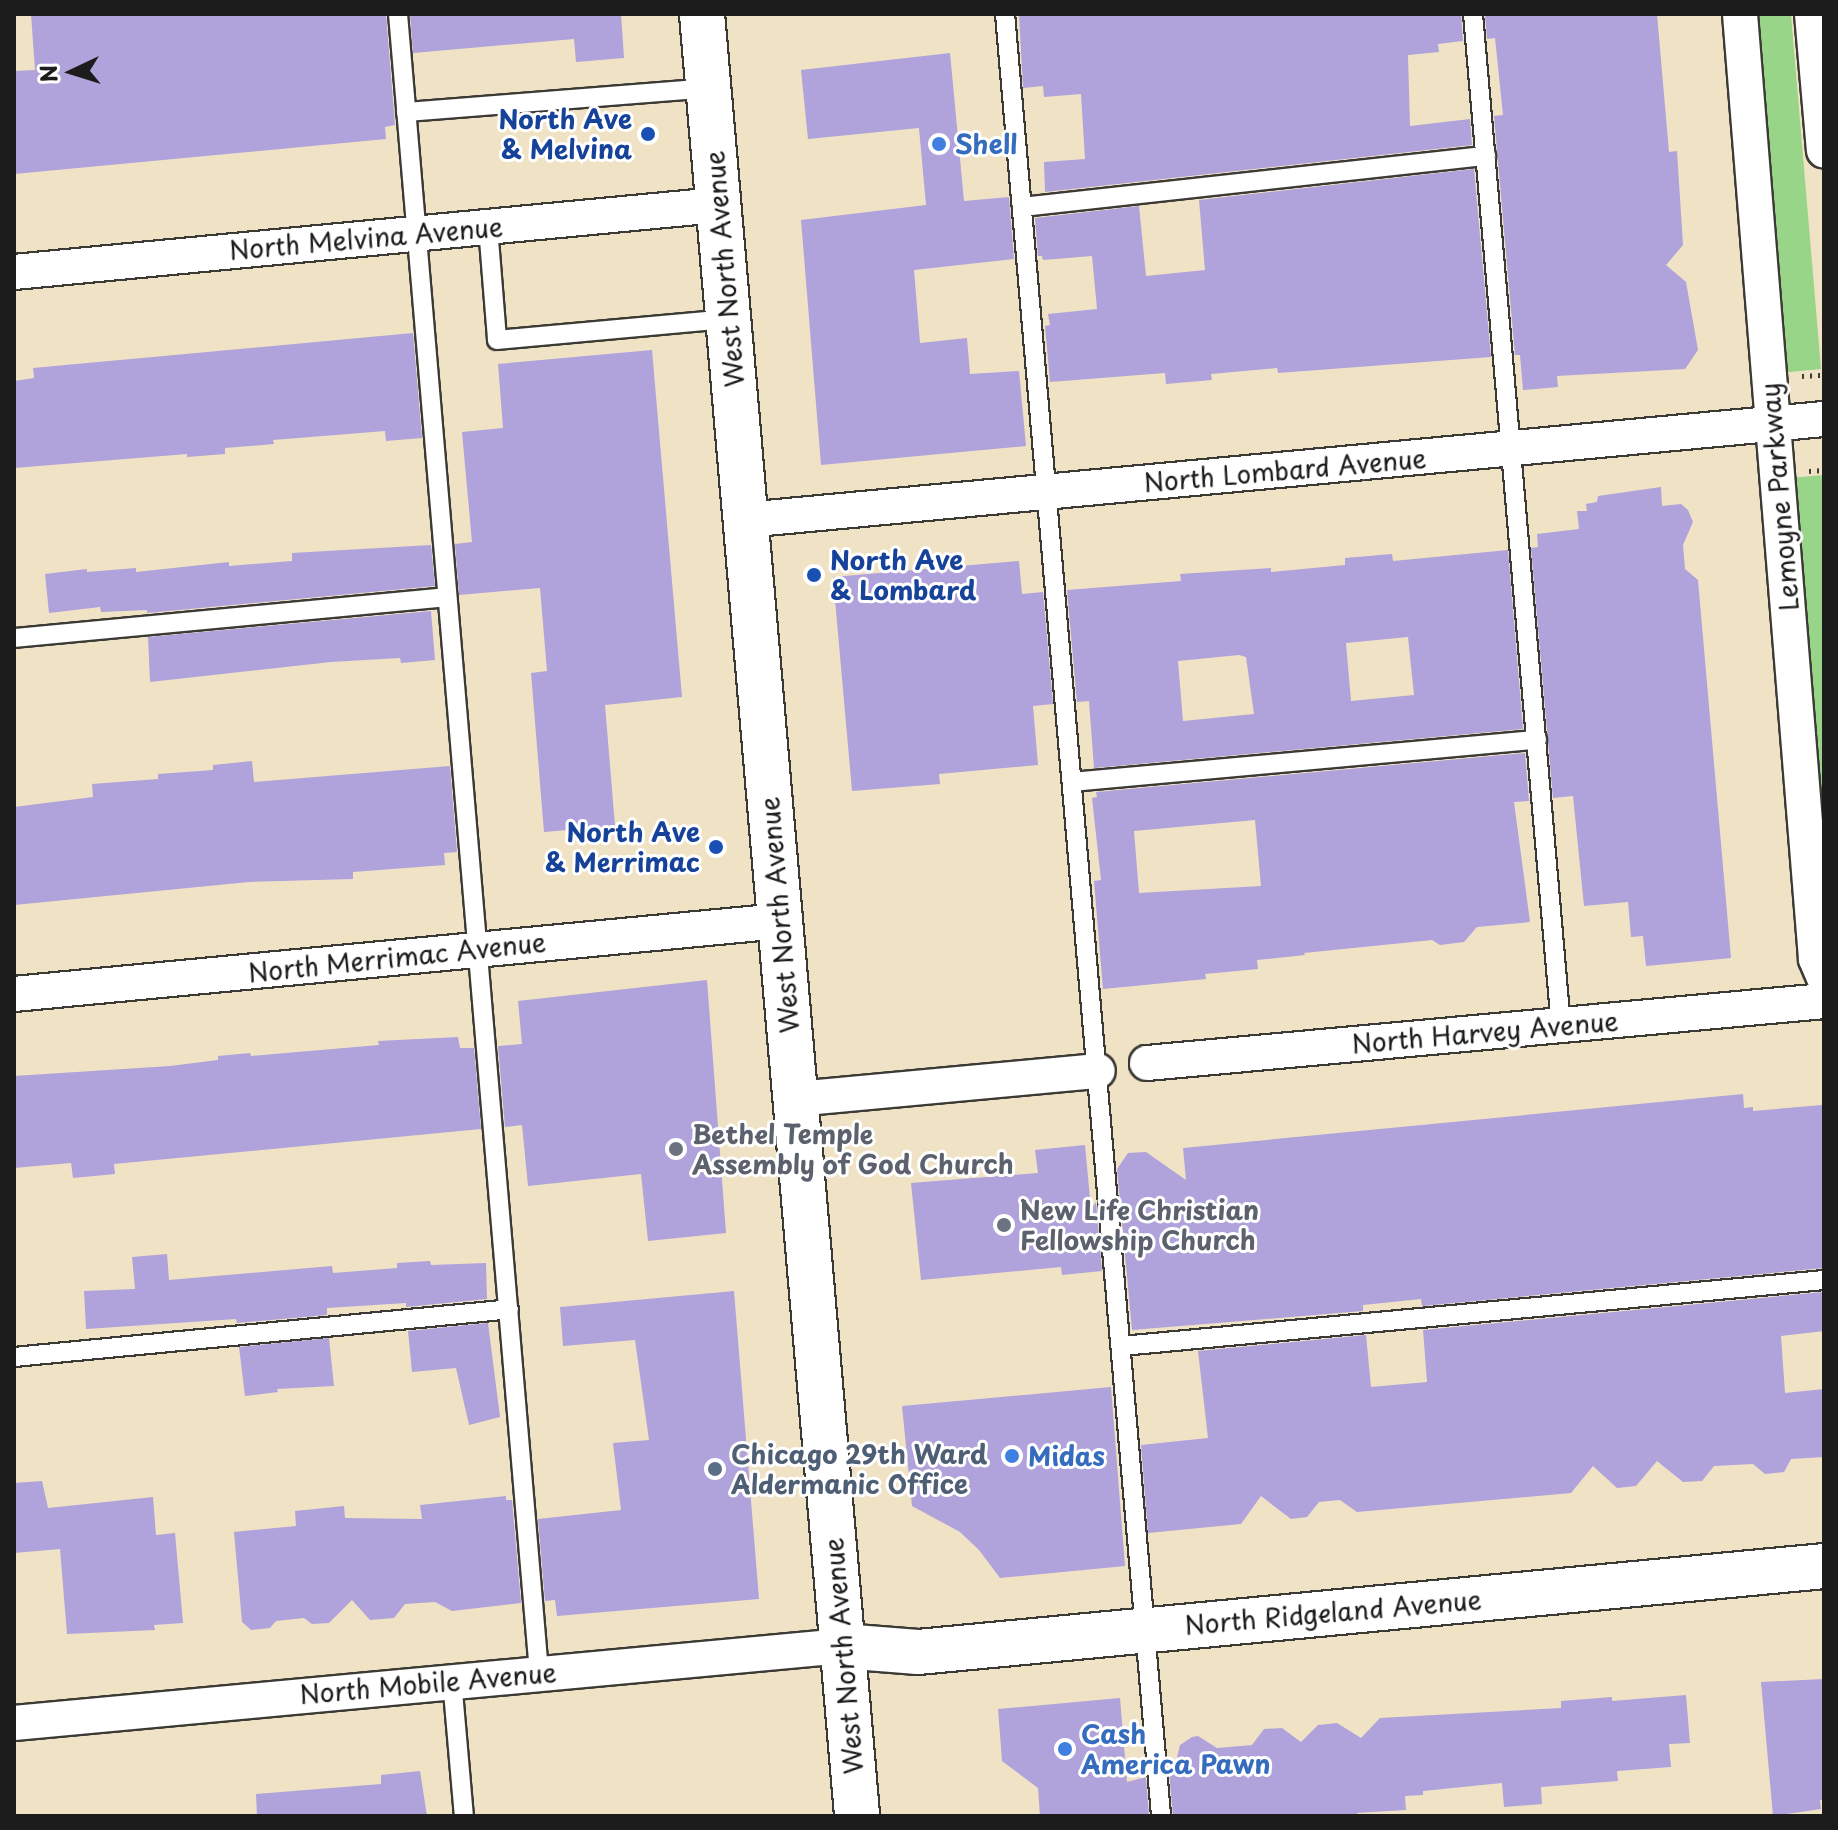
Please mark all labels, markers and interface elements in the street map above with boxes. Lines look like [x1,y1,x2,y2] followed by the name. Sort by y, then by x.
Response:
[32,32,112,112] north arrow
[30,64,65,84] text: N
[498,103,632,164] place label: North Ave & Melvina
[639,125,657,143] marker: North Ave & Melvina
[955,128,1018,160] place label: Shell
[930,135,948,153] marker: Shell
[698,148,750,390] street label: West North Avenue
[227,210,505,266] street label: North Melvina Avenue
[1753,381,1805,613] street label: Lemoyne Parkway
[1140,442,1430,498] street label: North Lombard Avenue
[830,544,977,606] place label: North Ave & Lombard
[805,566,823,584] marker: North Ave & Lombard
[753,794,805,1036] street label: West North Avenue
[544,816,700,878] place label: North Ave & Merrimac
[707,838,725,856] marker: North Ave & Merrimac
[247,926,547,988] street label: North Merrimac Avenue
[1350,1005,1620,1059] street label: North Harvey Avenue
[692,1118,1014,1180] place label: Bethel Temple Assembly of God Church
[667,1140,685,1158] marker: Bethel Temple Assembly of God Church
[1020,1194,1264,1256] place label: New Life Christian Fellowship Church
[995,1216,1013,1234] marker: New Life Christian Fellowship Church
[731,1438,988,1500] place label: Chicago 29th Ward Aldermanic Office
[1028,1440,1105,1472] place label: Midas
[1003,1447,1021,1465] marker: Midas
[706,1460,724,1478] marker: Chicago 29th Ward Aldermanic Office
[817,1535,869,1777] street label: West North Avenue
[1182,1583,1484,1641] street label: North Ridgeland Avenue
[296,1656,560,1710] street label: North Mobile Avenue
[1081,1718,1271,1780] place label: Cash America Pawn
[1056,1740,1074,1758] marker: Cash America Pawn

